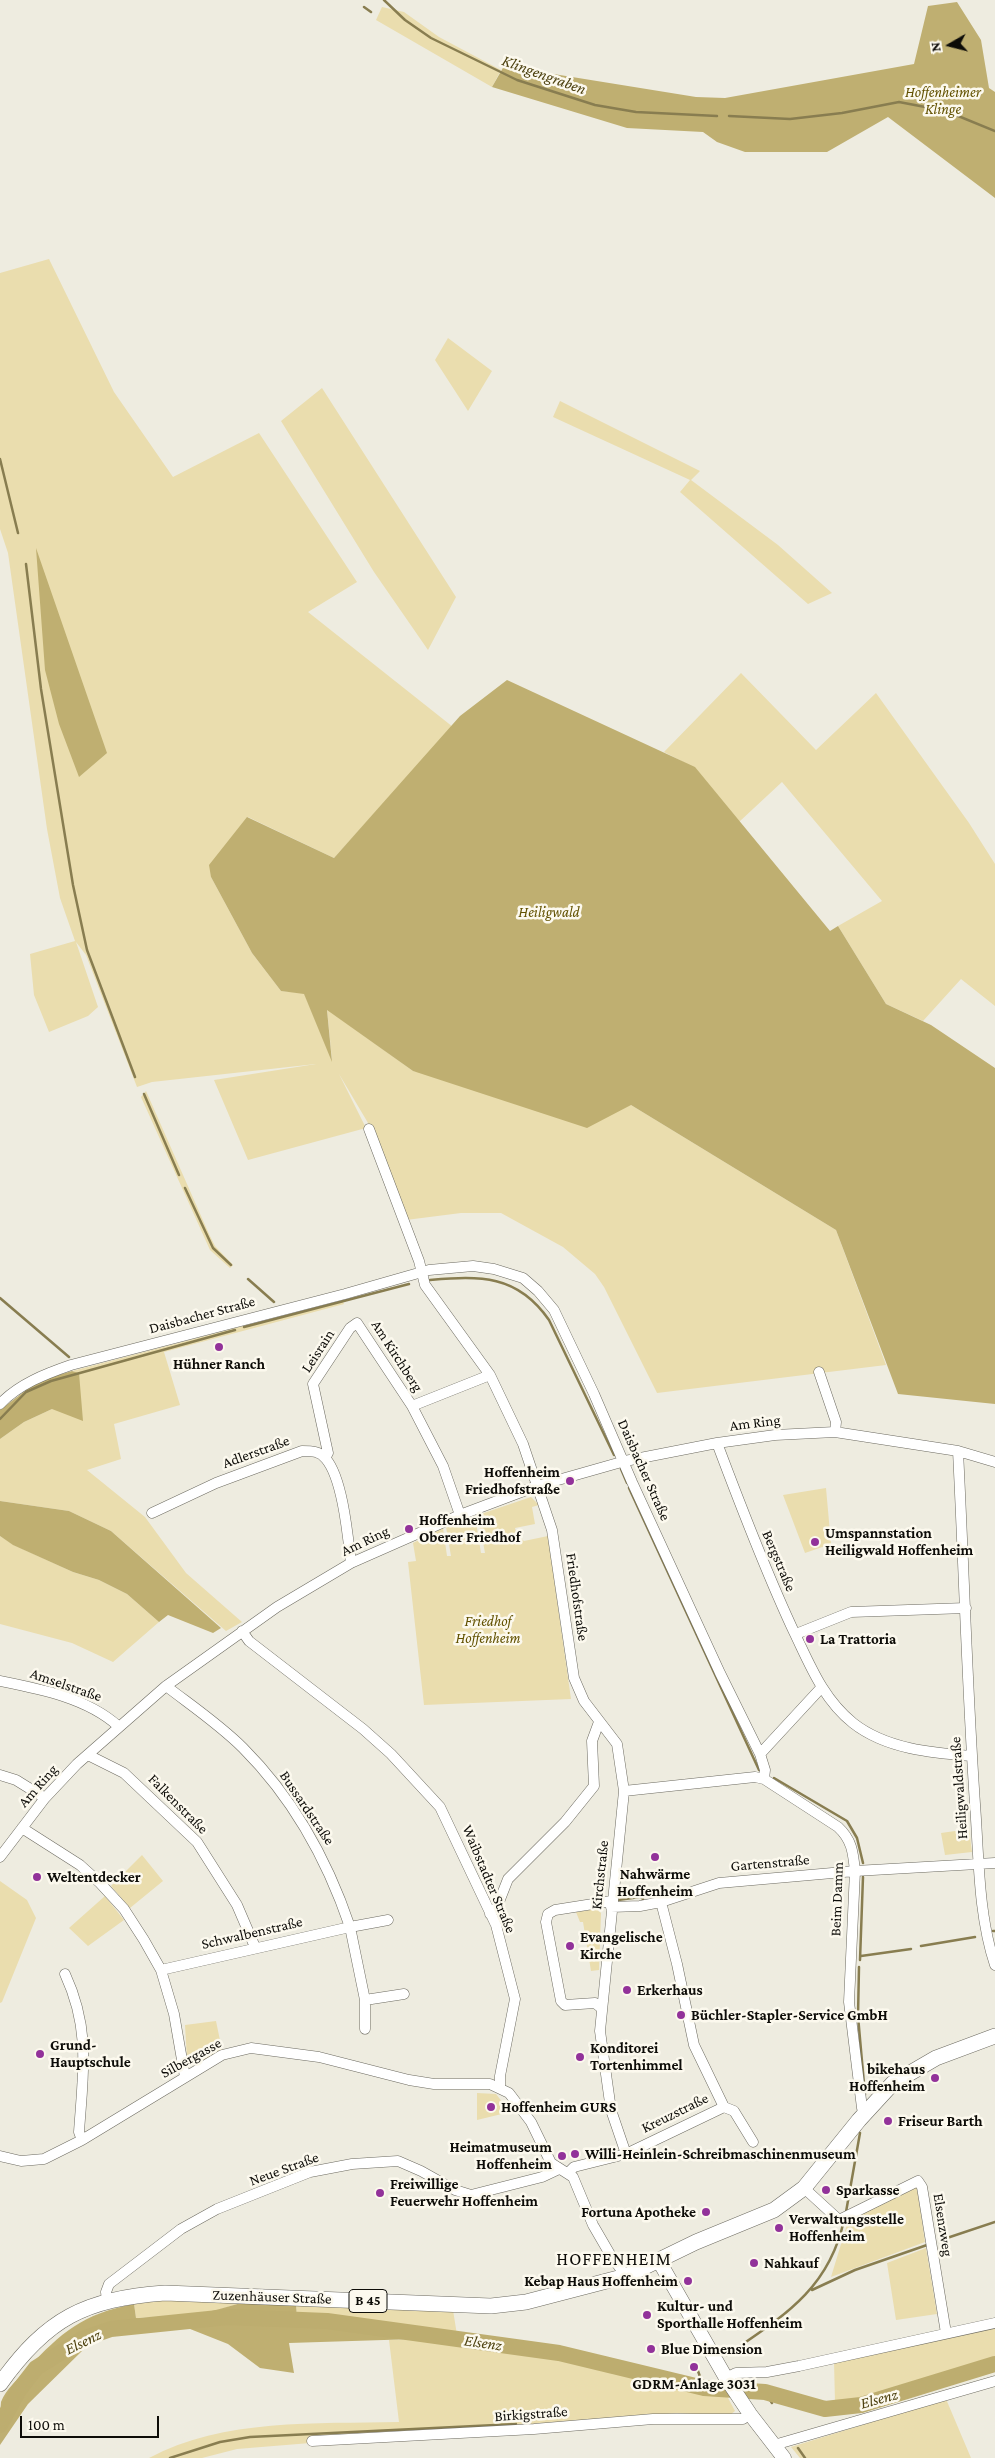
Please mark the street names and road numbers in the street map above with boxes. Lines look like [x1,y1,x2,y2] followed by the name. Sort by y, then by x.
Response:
[147,1292,257,1338] street label: Daisbacher Straße
[367,1317,427,1395] street label: Am Kirchberg
[297,1326,339,1376] street label: Leisrain
[729,1411,781,1435] street label: Am Ring
[614,1416,674,1524] street label: Daisbacher Straße
[220,1432,292,1472] street label: Adlerstraße
[338,1522,392,1560] street label: Am Ring
[758,1528,800,1594] street label: Bergstraße
[562,1552,592,1642] street label: Friedhofstraße
[28,1664,104,1706] street label: Amselstraße
[946,1736,972,1840] street label: Heiligwaldstraße
[15,1761,61,1811] street label: Am Ring
[276,1768,338,1848] street label: Bussardstraße
[144,1770,212,1838] street label: Falkenstraße
[458,1822,520,1936] street label: Waibstadter Straße
[587,1839,613,1911] street label: Kirchstraße
[730,1851,810,1875] street label: Gartenstraße
[827,1861,847,1937] street label: Beim Damm
[200,1913,304,1953] street label: Schwalbenstraße
[157,2034,225,2082] street label: Silbergasse
[639,2089,711,2137] street label: Kreuzstraße
[247,2148,321,2190] street label: Neue Straße
[929,2192,957,2258] street label: Elsenzweg
[212,2286,332,2308] street label: Zuzenhäuser Straße
[349,2290,387,2312] road number: B 45
[494,2402,568,2426] street label: Birkigstraße

